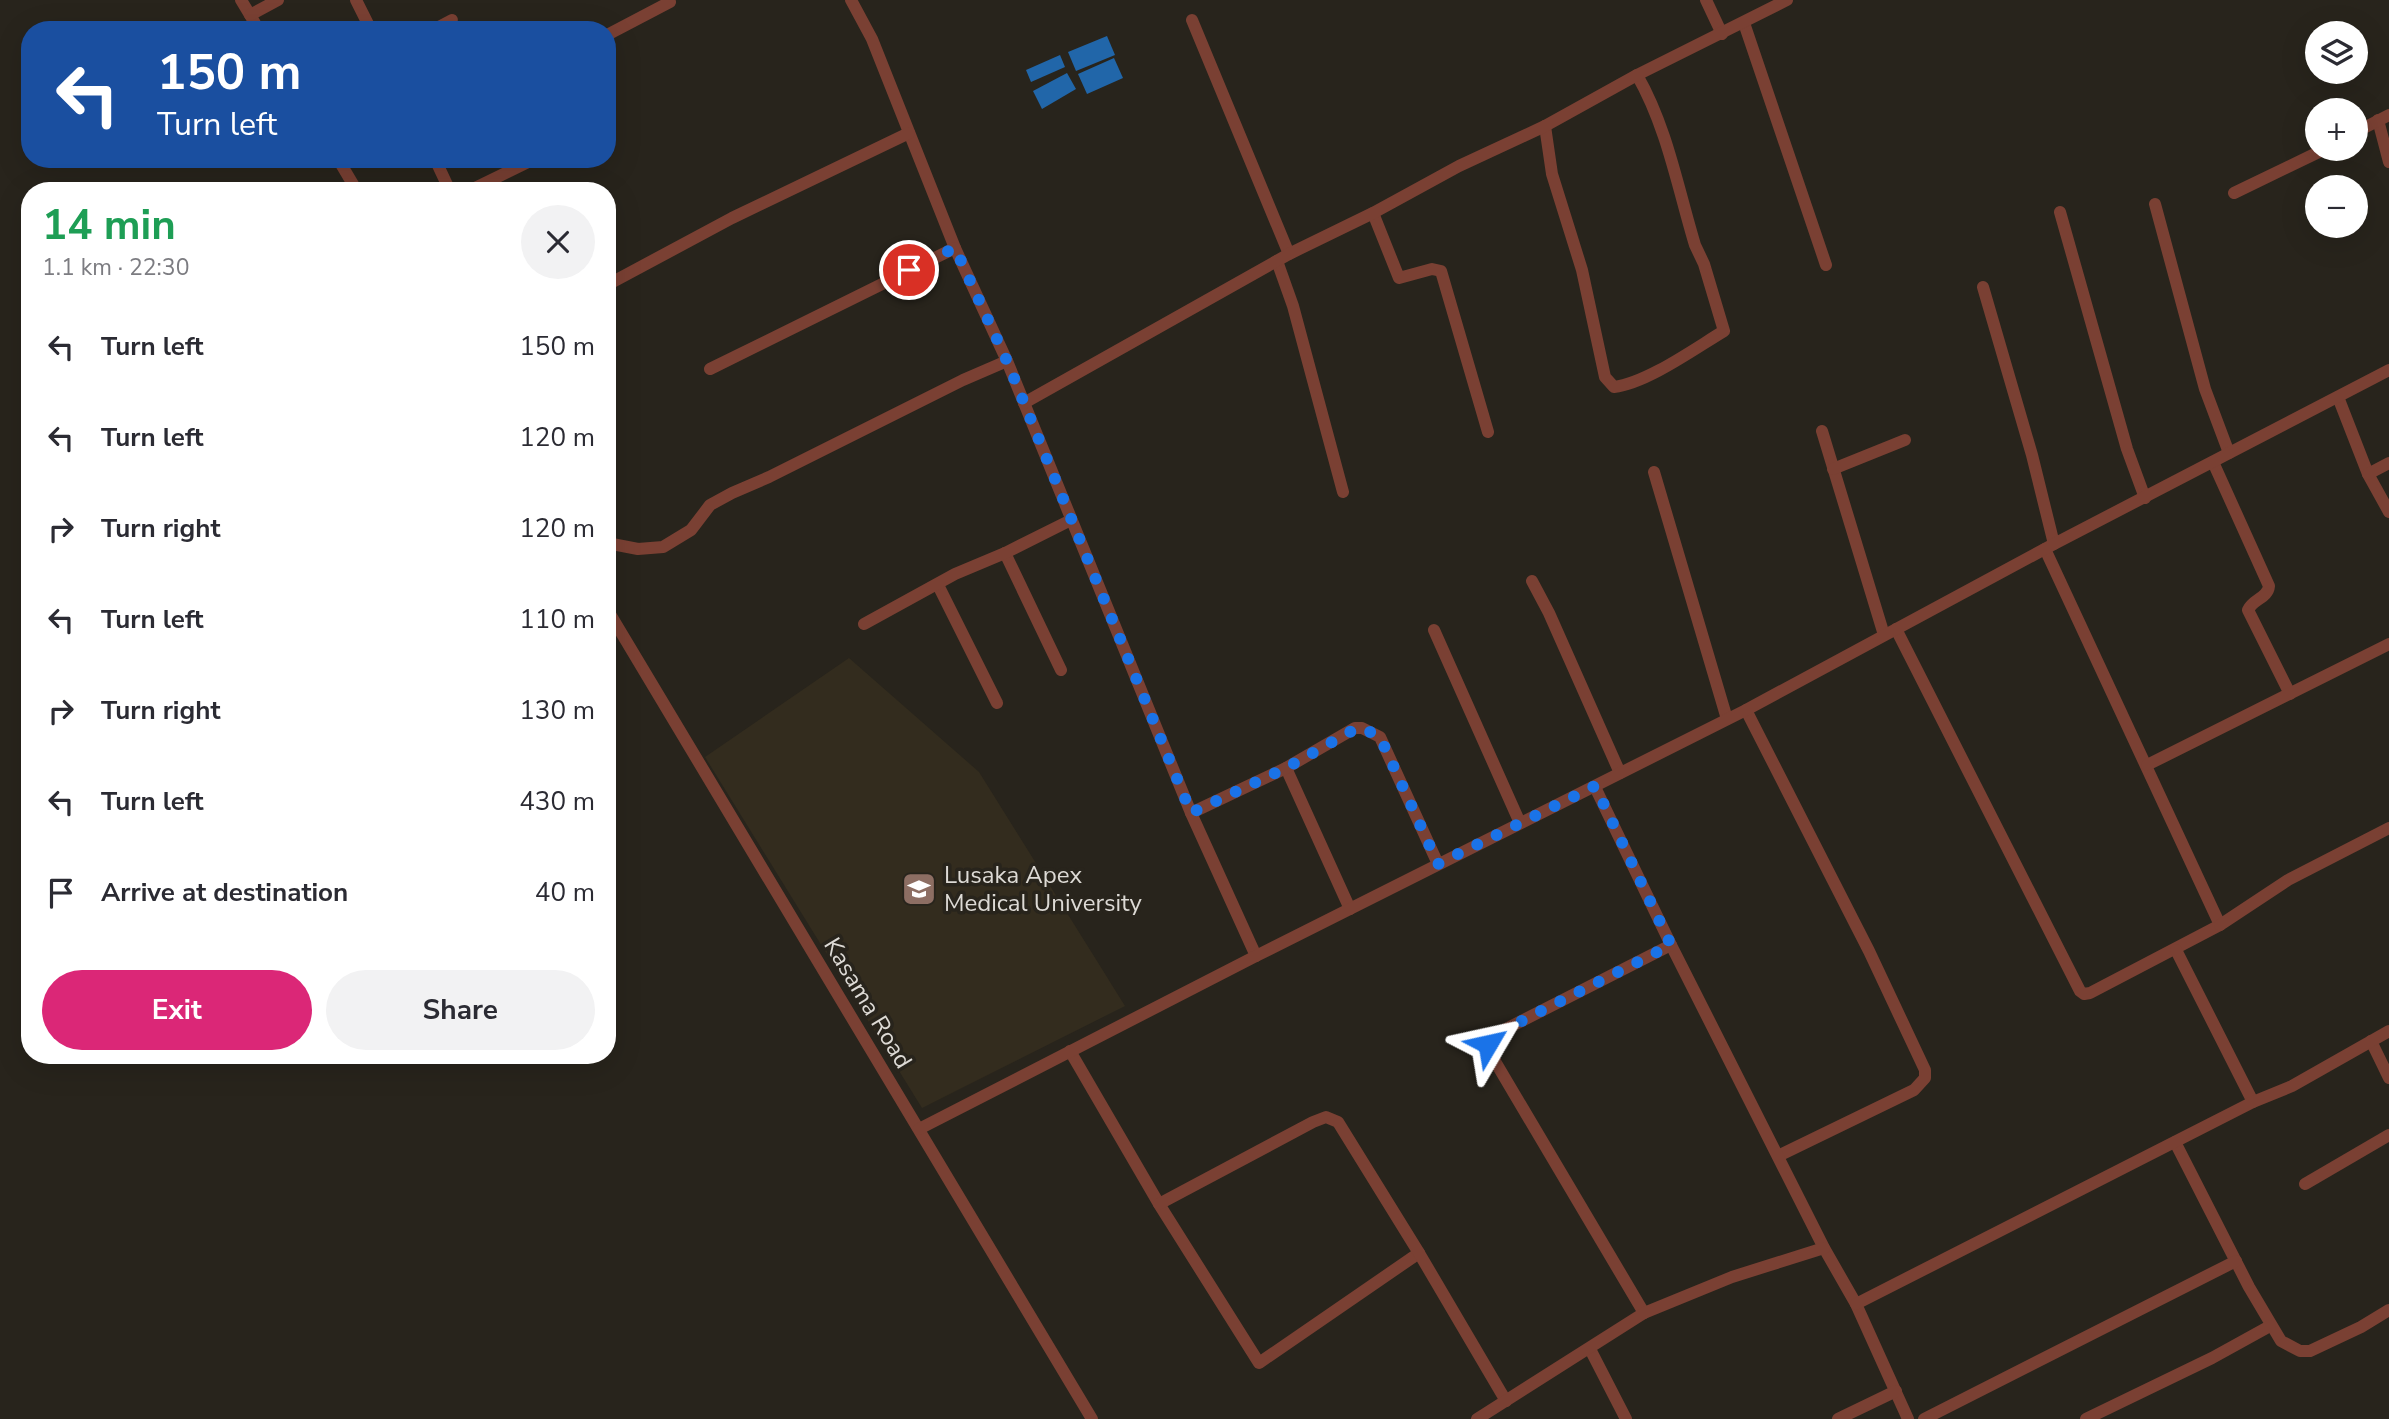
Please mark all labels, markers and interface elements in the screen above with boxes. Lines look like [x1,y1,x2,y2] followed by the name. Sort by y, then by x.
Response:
[2305,21,2368,238] map controls
[2305,21,2368,84] button: layers
[157,39,301,106] text: 150 m
[42,49,133,140] icon: left
[2305,98,2368,161] button: +
[157,103,277,146] text: Turn left
[2305,175,2368,238] button: −
[42,197,176,254] text: 14 min
[521,205,595,279] button: close
[879,240,939,300] pin
[890,251,928,289] icon: arrive
[42,252,189,283] text: 1.1 km · 22:30
[42,328,80,366] icon: left
[101,329,204,364] text: Turn left
[519,329,595,364] text: 150 m
[42,419,80,457] icon: left
[101,420,204,455] text: Turn left
[519,420,595,455] text: 120 m
[42,510,80,548] icon: right
[101,511,220,546] text: Turn right
[519,511,595,546] text: 120 m
[42,601,80,639] icon: left
[101,602,204,637] text: Turn left
[519,602,595,637] text: 110 m
[42,692,80,730] icon: right
[101,693,220,728] text: Turn right
[519,693,595,728] text: 130 m
[42,783,80,821] icon: left
[101,784,204,819] text: Turn left
[519,784,595,819] text: 430 m
[944,859,1143,919] place label: Lusaka Apex Medical University
[900,870,938,908] school or university icon: Lusaka Apex Medical University
[42,874,80,912] icon: arrive
[101,875,348,910] text: Arrive at destination
[535,875,595,910] text: 40 m
[816,932,920,1074] street label: Kasama Road
[42,970,312,1050] button: Exit
[326,970,595,1050] button: Share
[1451,1007,1525,1081] position arrow

